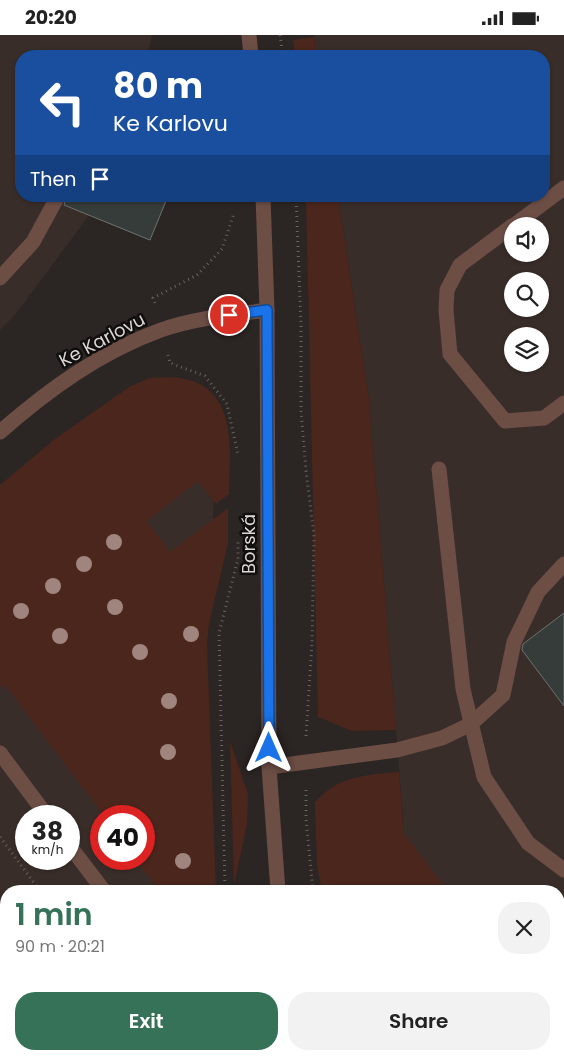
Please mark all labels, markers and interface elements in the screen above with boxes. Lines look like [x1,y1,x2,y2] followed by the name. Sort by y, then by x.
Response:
[25,4,77,31] text: 20:20
[113,61,203,110] text: 80 m
[30,70,95,135] icon: left
[113,108,228,139] text: Ke Karlovu
[86,165,114,193] icon: arrive
[30,166,76,193] text: Then
[504,217,549,372] map controls
[504,217,549,262] button: sound
[504,272,549,317] button: search
[208,294,250,336] pin
[215,301,243,329] icon: arrive
[54,306,149,373] street label: Ke Karlovu
[504,327,549,372] button: layers
[236,514,261,574] street label: Borská
[242,721,294,773] position arrow
[90,805,155,870] speed limit sign: 40
[32,814,63,849] text: 38
[32,841,63,858] text: km/h
[15,893,93,936] text: 1 min
[498,902,550,954] button: close
[15,935,105,958] text: 90 m · 20:21
[15,992,278,1050] button: Exit
[288,992,550,1050] button: Share

